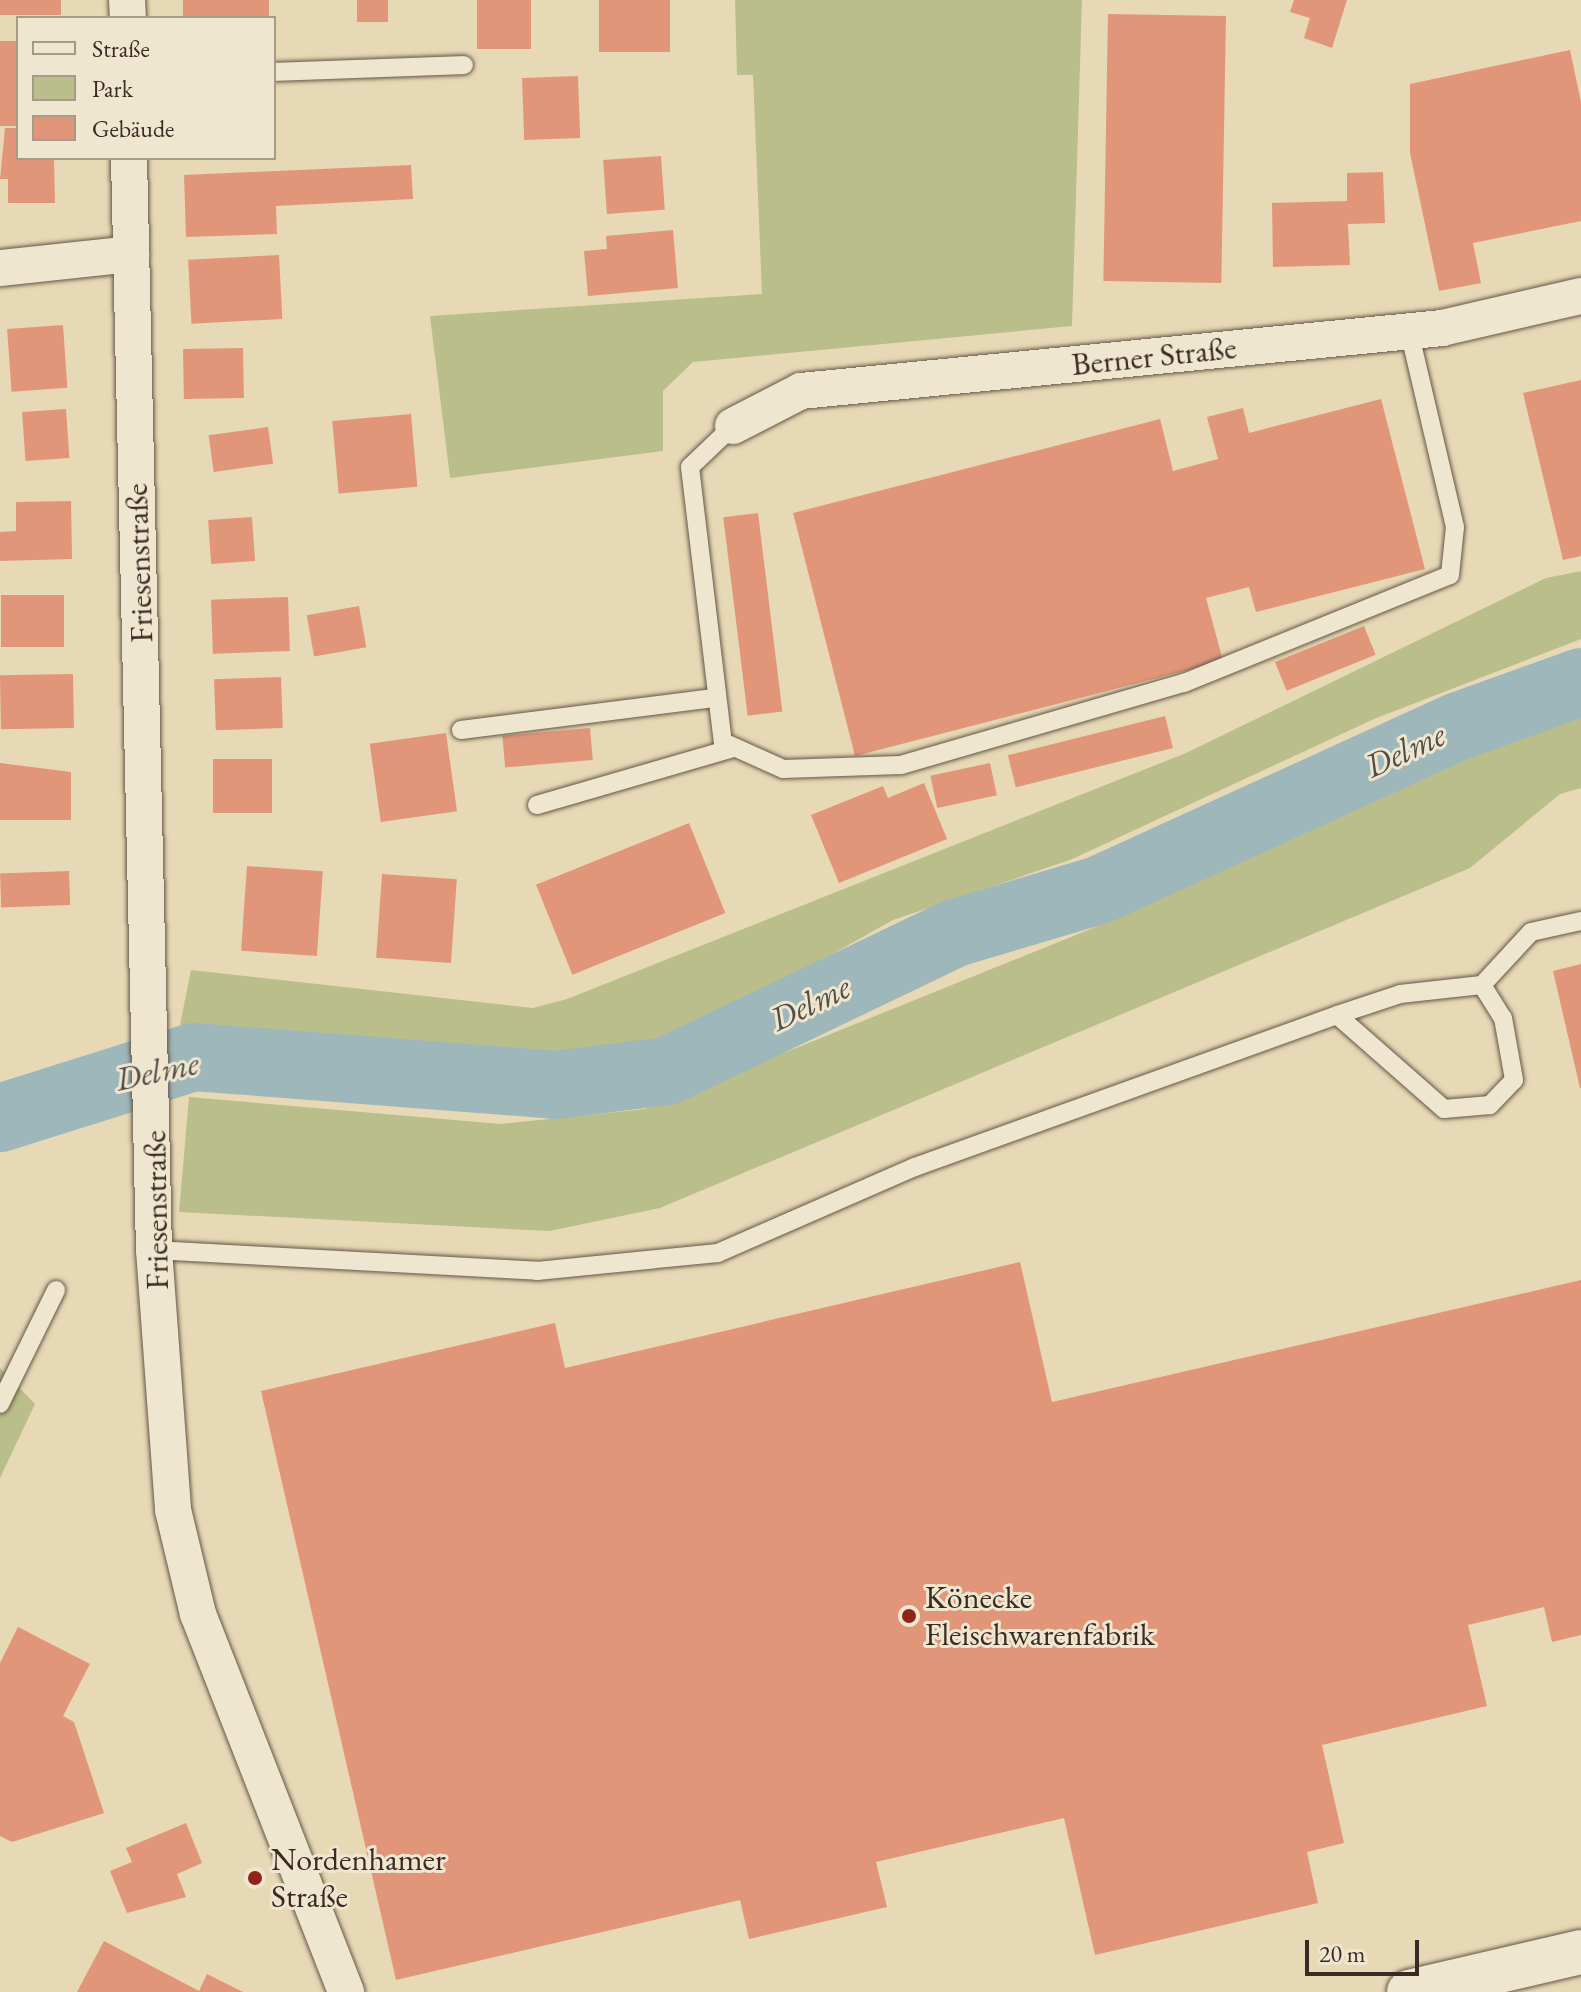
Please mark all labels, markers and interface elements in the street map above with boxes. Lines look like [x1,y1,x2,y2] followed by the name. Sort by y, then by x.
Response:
[16,16,276,160] legend
[92,33,150,64] text: Straße
[92,73,133,104] text: Park
[92,113,174,144] text: Gebäude
[1070,328,1238,384] street label: Berner Straße
[117,483,161,643] street label: Friesenstraße
[1358,714,1452,786] water label: Delme
[763,966,857,1040] water label: Delme
[111,1042,203,1100] water label: Delme
[135,1130,177,1290] street label: Friesenstraße
[925,1579,1155,1654] place label: Könecke Fleischwarenfabrik
[900,1607,918,1625] marker: Könecke Fleischwarenfabrik
[271,1841,446,1916] place label: Nordenhamer Straße
[246,1869,264,1887] marker: Nordenhamer Straße
[1309,1924,1423,1974] scale bar
[1319,1938,1366,1969] text: 20 m

